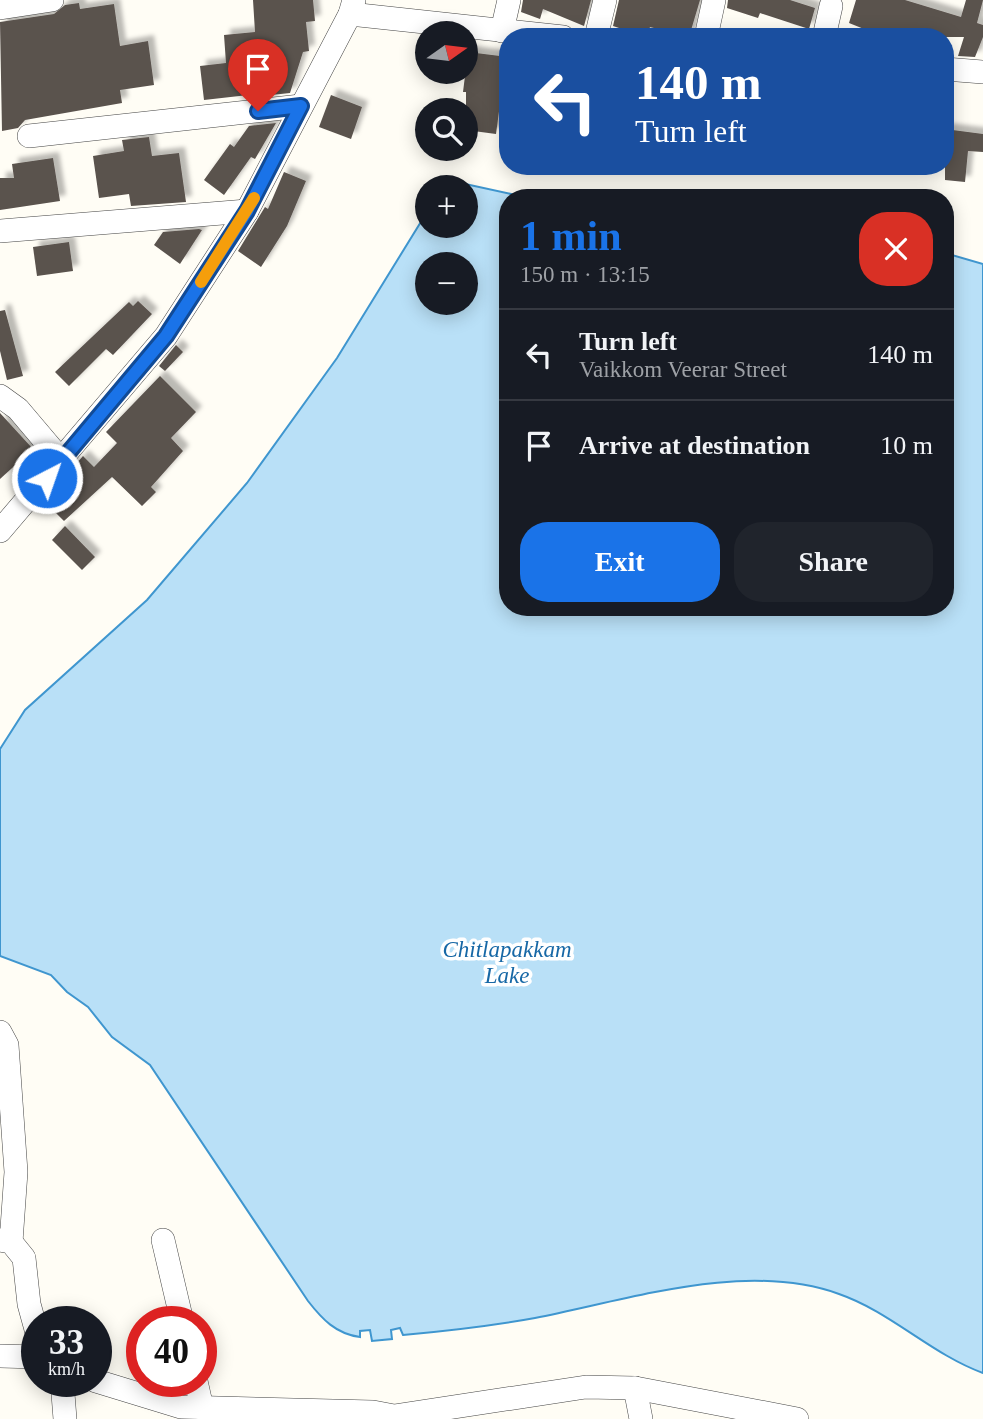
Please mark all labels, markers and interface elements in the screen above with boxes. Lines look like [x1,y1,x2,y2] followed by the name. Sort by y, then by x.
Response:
[415,21,478,84] north arrow
[415,21,478,315] map controls
[228,39,288,111] pin
[239,50,277,88] icon: arrive
[635,55,762,110] text: 140 m
[520,56,611,147] icon: left
[415,98,478,161] button: search
[635,113,747,149] text: Turn left
[415,175,478,238] button: +
[859,212,933,286] button: close
[520,213,622,259] text: 1 min
[415,252,478,315] button: −
[520,262,650,287] text: 150 m · 13:15
[579,327,677,356] text: Turn left
[520,336,558,374] icon: left
[867,340,933,369] text: 140 m
[579,357,787,382] text: Vaikkom Veerar Street
[520,427,558,465] icon: arrive
[579,431,810,460] text: Arrive at destination
[880,431,933,460] text: 10 m
[10,441,84,515] position arrow
[520,522,720,602] button: Exit
[734,522,933,602] button: Share
[442,937,572,988] water label: Chitlapakkam Lake
[126,1306,217,1397] speed limit sign: 40
[49,1323,84,1362] text: 33
[48,1359,85,1379] text: km/h

